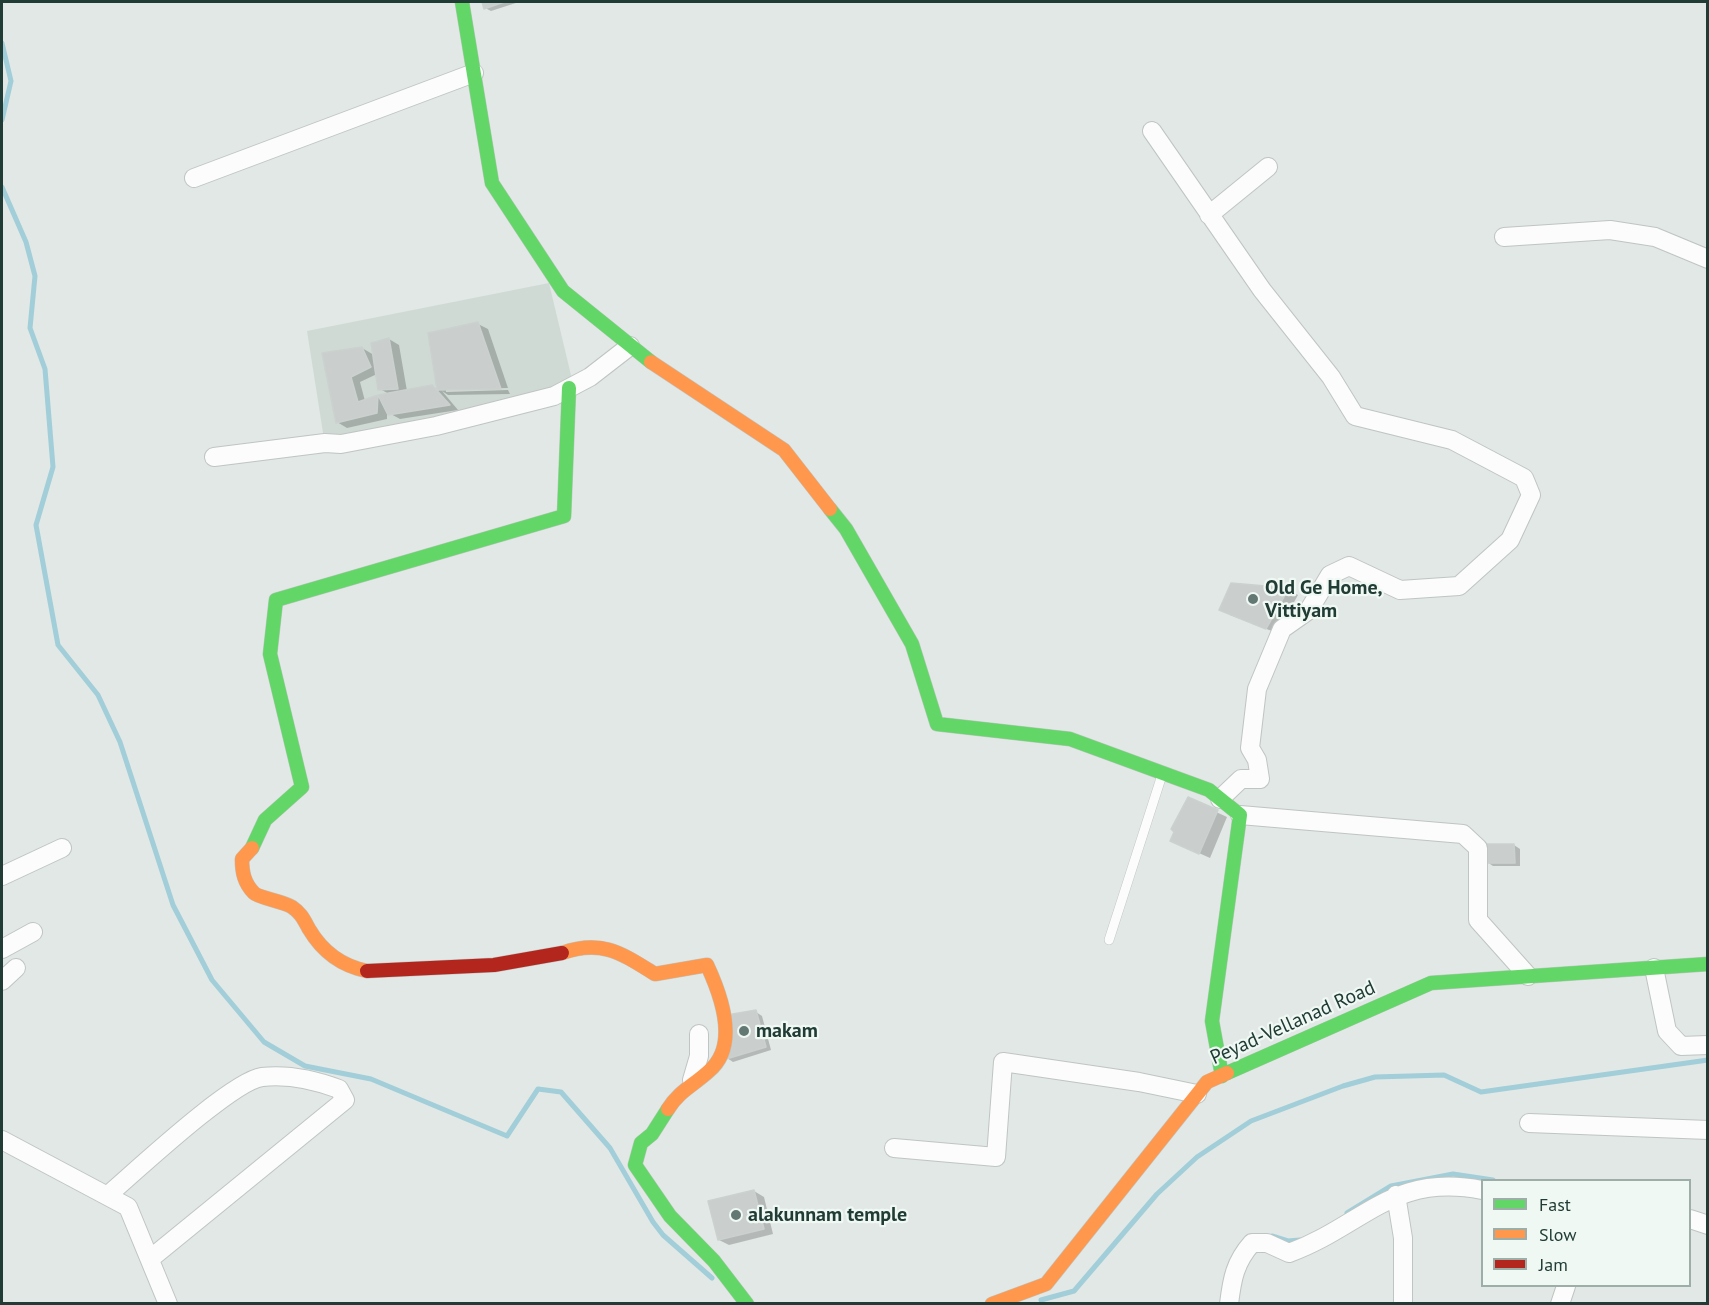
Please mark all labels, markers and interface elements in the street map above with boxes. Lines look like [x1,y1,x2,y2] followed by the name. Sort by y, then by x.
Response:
[1265,576,1383,623] place label: Old Ge Home, Vittiyam
[1246,592,1260,606] marker: Old Ge Home, Vittiyam
[1207,976,1379,1070] street label: Peyad-Vellanad Road
[756,1019,818,1043] place label: makam
[737,1024,751,1038] marker: makam
[1481,1179,1691,1287] legend
[1539,1193,1571,1216] text: Fast
[748,1203,907,1227] place label: alakunnam temple
[729,1208,743,1222] marker: alakunnam temple
[1539,1223,1577,1246] text: Slow
[1539,1253,1568,1276] text: Jam

